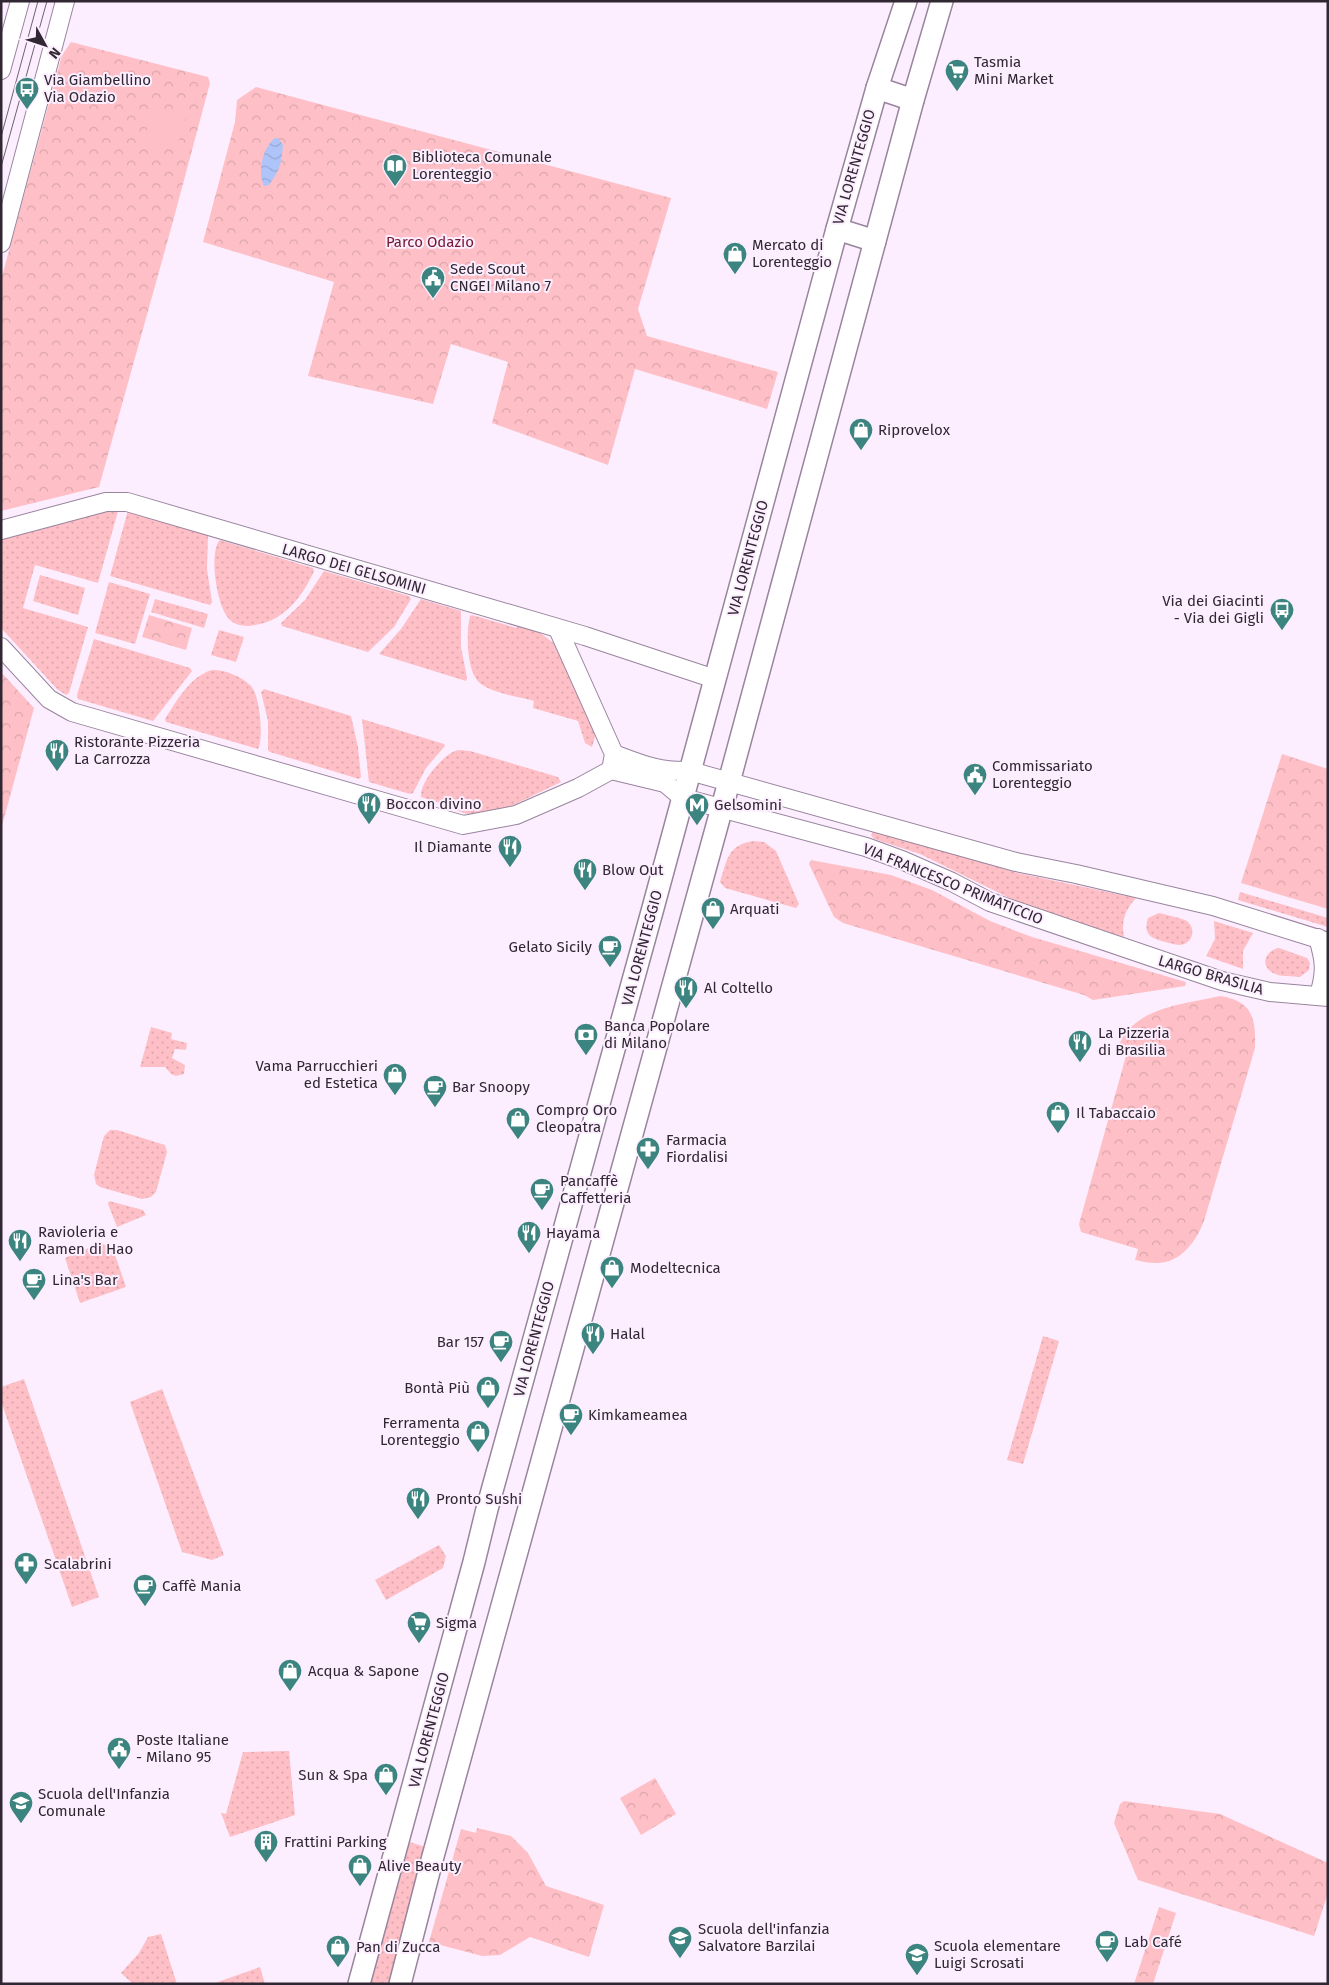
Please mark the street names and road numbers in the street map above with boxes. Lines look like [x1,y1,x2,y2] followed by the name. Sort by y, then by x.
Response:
[829,107,879,227] street label: VIA LORENTEGGIO
[724,498,772,618] street label: VIA LORENTEGGIO
[280,540,428,598] street label: LARGO DEI GELSOMINI
[860,840,1046,928] street label: VIA FRANCESCO PRIMATICCIO
[618,888,666,1008] street label: VIA LORENTEGGIO
[1156,951,1266,999] street label: LARGO BRASILIA
[510,1279,558,1399] street label: VIA LORENTEGGIO
[405,1670,453,1790] street label: VIA LORENTEGGIO

